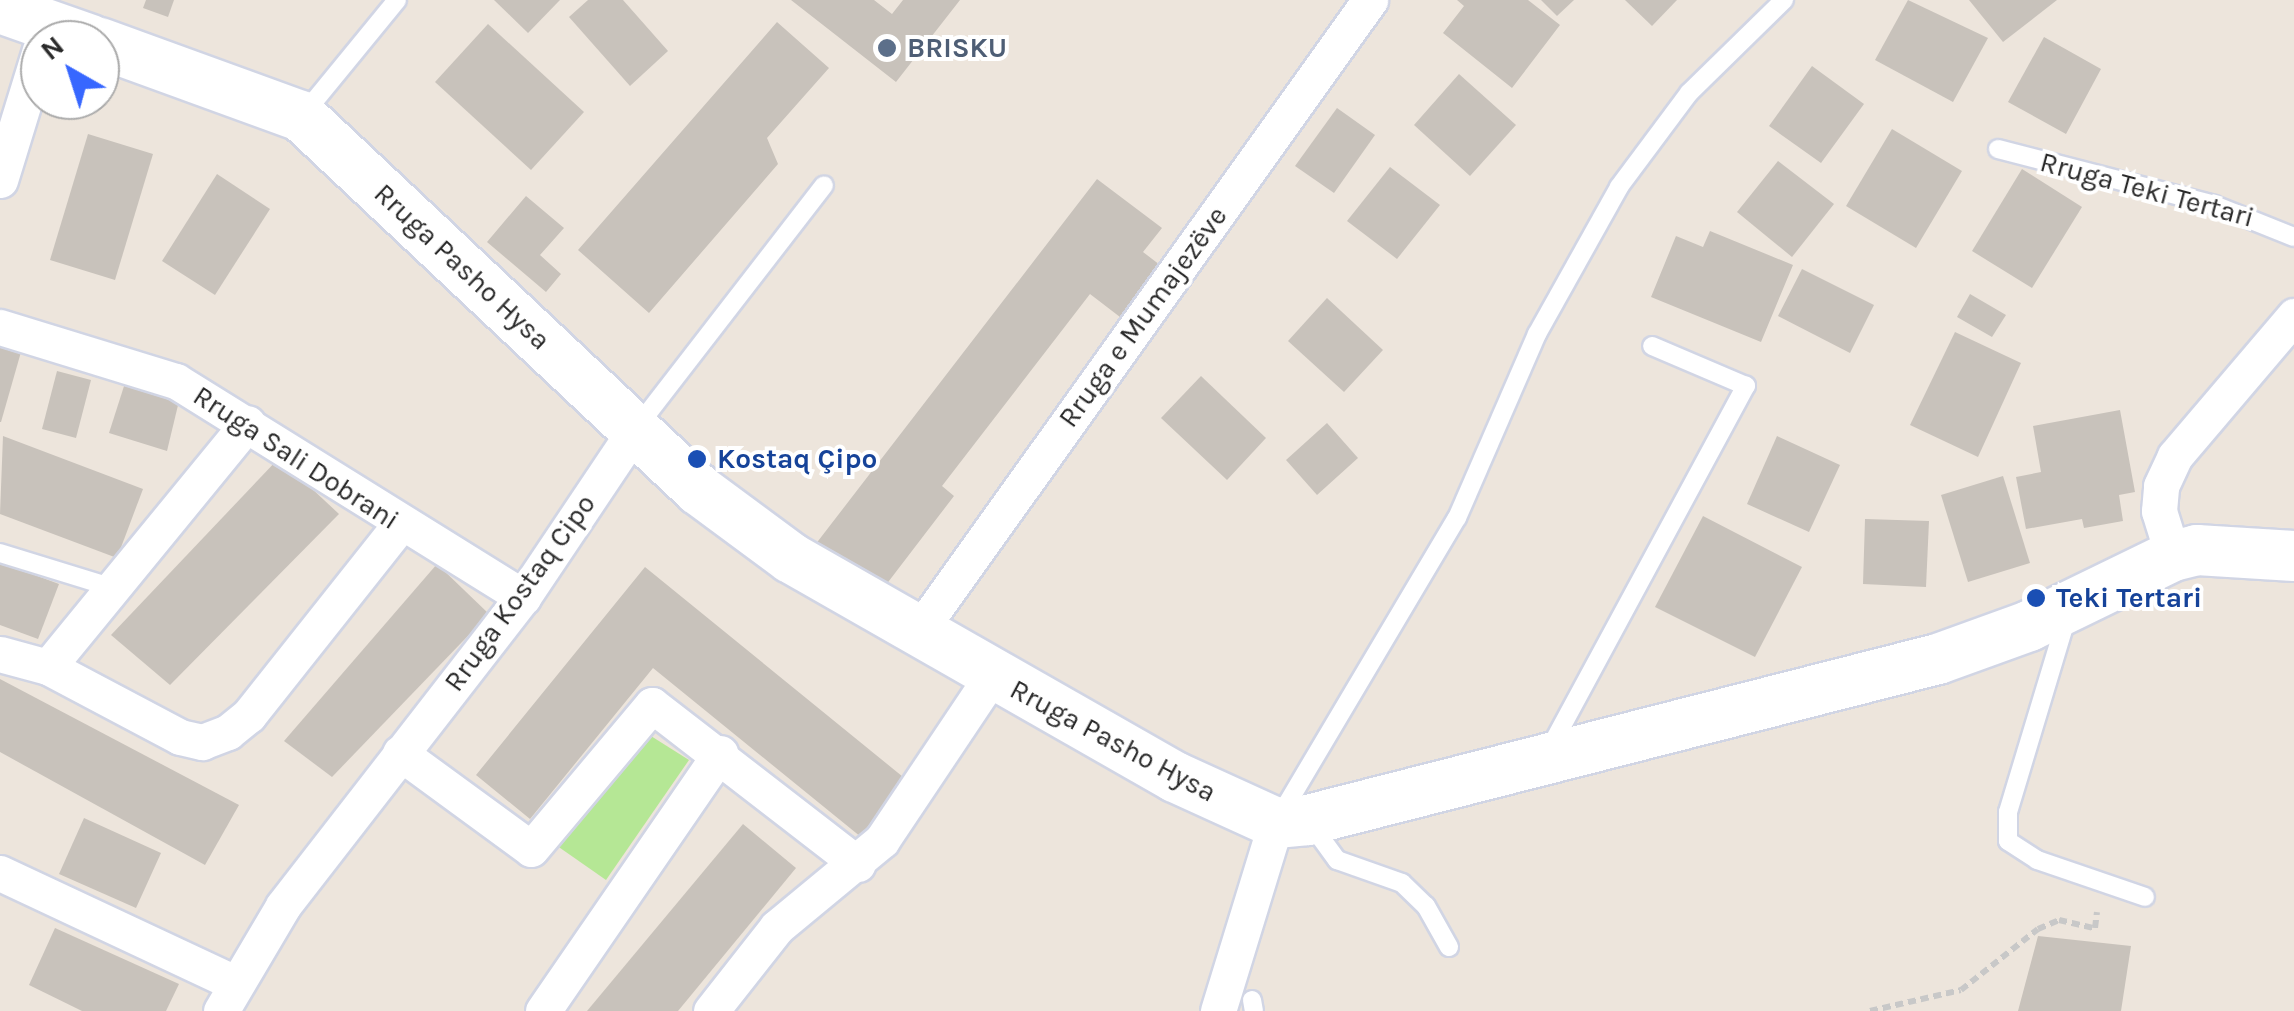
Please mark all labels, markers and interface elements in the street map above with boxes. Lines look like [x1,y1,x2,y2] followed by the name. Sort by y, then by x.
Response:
[20,20,120,120] north arrow
[34,29,70,67] text: N
[907,31,1007,65] place label: BRISKU
[876,37,898,59] marker: BRISKU
[2036,145,2258,235] street label: Rruga Teki Tertari
[367,177,557,357] street label: Rruga Pasho Hysa
[1052,200,1234,434] street label: Rruga e Mumajezëve
[187,379,405,537] street label: Rruga Sali Dobrani
[717,442,877,476] place label: Kostaq Çipo
[686,448,708,470] marker: Kostaq Çipo
[437,488,603,698] street label: Rruga Kostaq Cipo
[2056,581,2202,615] place label: Teki Tertari
[2025,587,2047,609] marker: Teki Tertari
[1004,673,1222,809] street label: Rruga Pasho Hysa

